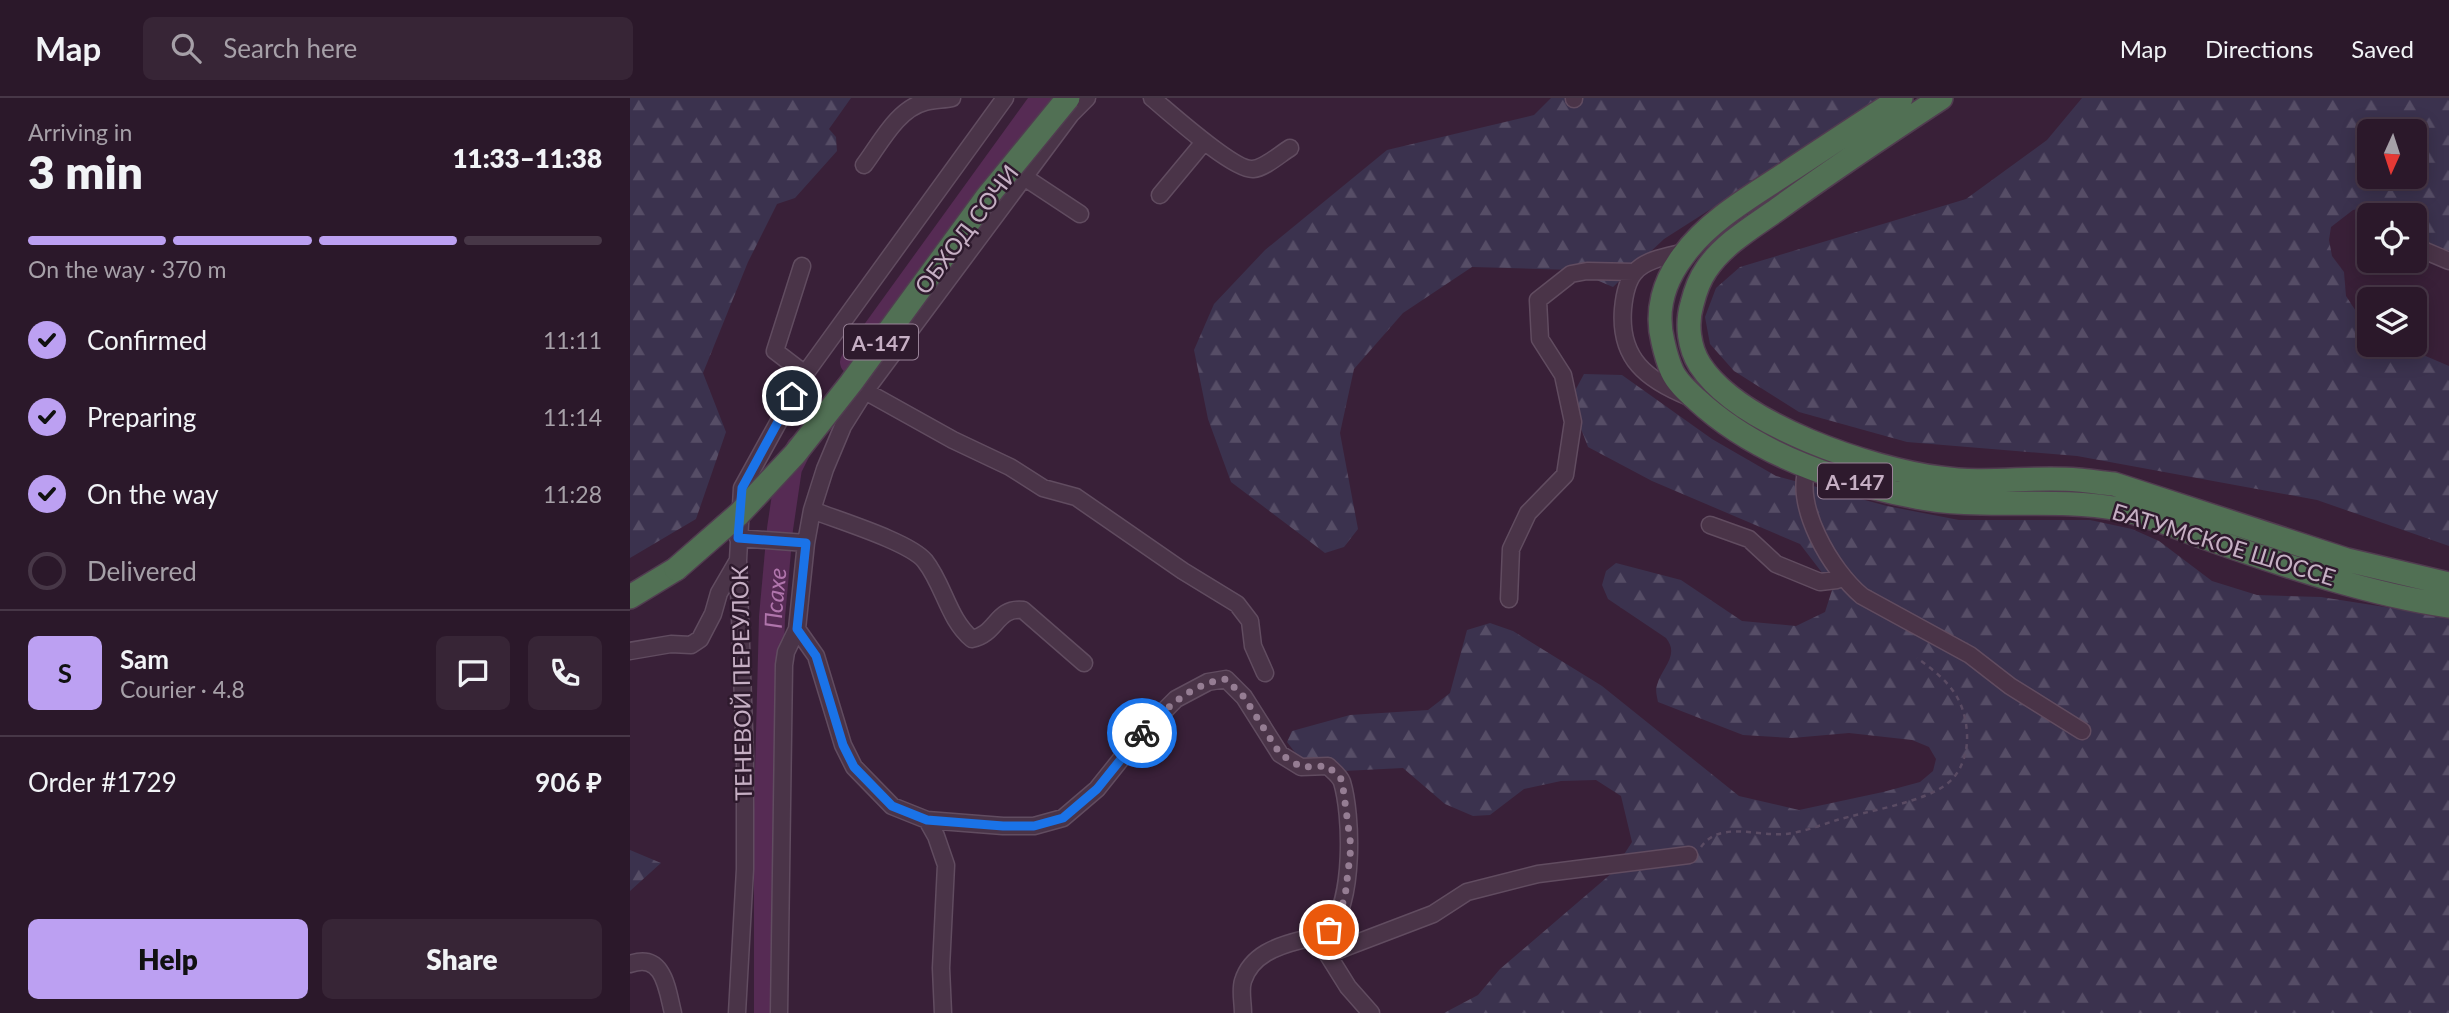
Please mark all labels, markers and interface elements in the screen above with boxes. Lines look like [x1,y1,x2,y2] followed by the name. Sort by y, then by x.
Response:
[143,17,633,80] search box
[35,28,101,68] text: Map
[167,29,205,67] icon: search
[223,32,357,64] text: Search here
[2120,34,2167,63] text: Map
[2205,34,2313,63] text: Directions
[2351,34,2414,63] text: Saved
[28,118,132,146] text: Arriving in
[2357,119,2427,189] north arrow
[2357,119,2427,357] map controls
[452,142,602,174] text: 11:33–11:38
[28,144,143,199] text: 3 min
[908,159,1024,299] street label: ОБХОД СОЧИ
[2357,203,2427,273] button: locate
[28,255,227,283] text: On the way · 370 m
[2357,287,2427,357] button: layers
[28,321,66,359] icon: check
[87,324,207,356] text: Confirmed
[844,324,918,360] road number: А-147
[543,326,602,354] text: 11:11
[762,366,822,426] pin
[773,377,811,415] icon: home
[28,398,66,436] icon: check
[87,401,196,433] text: Preparing
[543,403,602,431] text: 11:14
[1818,464,1892,498] road number: А-147
[28,475,66,513] icon: check
[87,478,219,510] text: On the way
[543,480,602,508] text: 11:28
[2109,497,2339,591] street label: БАТУМСКОЕ ШОССЕ
[87,555,197,587] text: Delivered
[725,565,757,801] street label: ТЕНЕВОЙ ПЕРЕУЛОК
[757,566,791,629] water label: Псахе
[436,636,510,710] button: chat
[528,636,602,710] button: phone
[120,643,169,675] text: Sam
[58,657,72,689] text: S
[120,675,245,703] text: Courier · 4.8
[1107,698,1177,768] courier
[1123,714,1161,752] icon: bike
[28,766,177,798] text: Order #1729
[535,766,602,798] text: 906 ₽
[1299,900,1359,960] pin
[1310,911,1348,949] icon: bag
[28,919,308,999] button: Help
[322,919,602,999] button: Share

